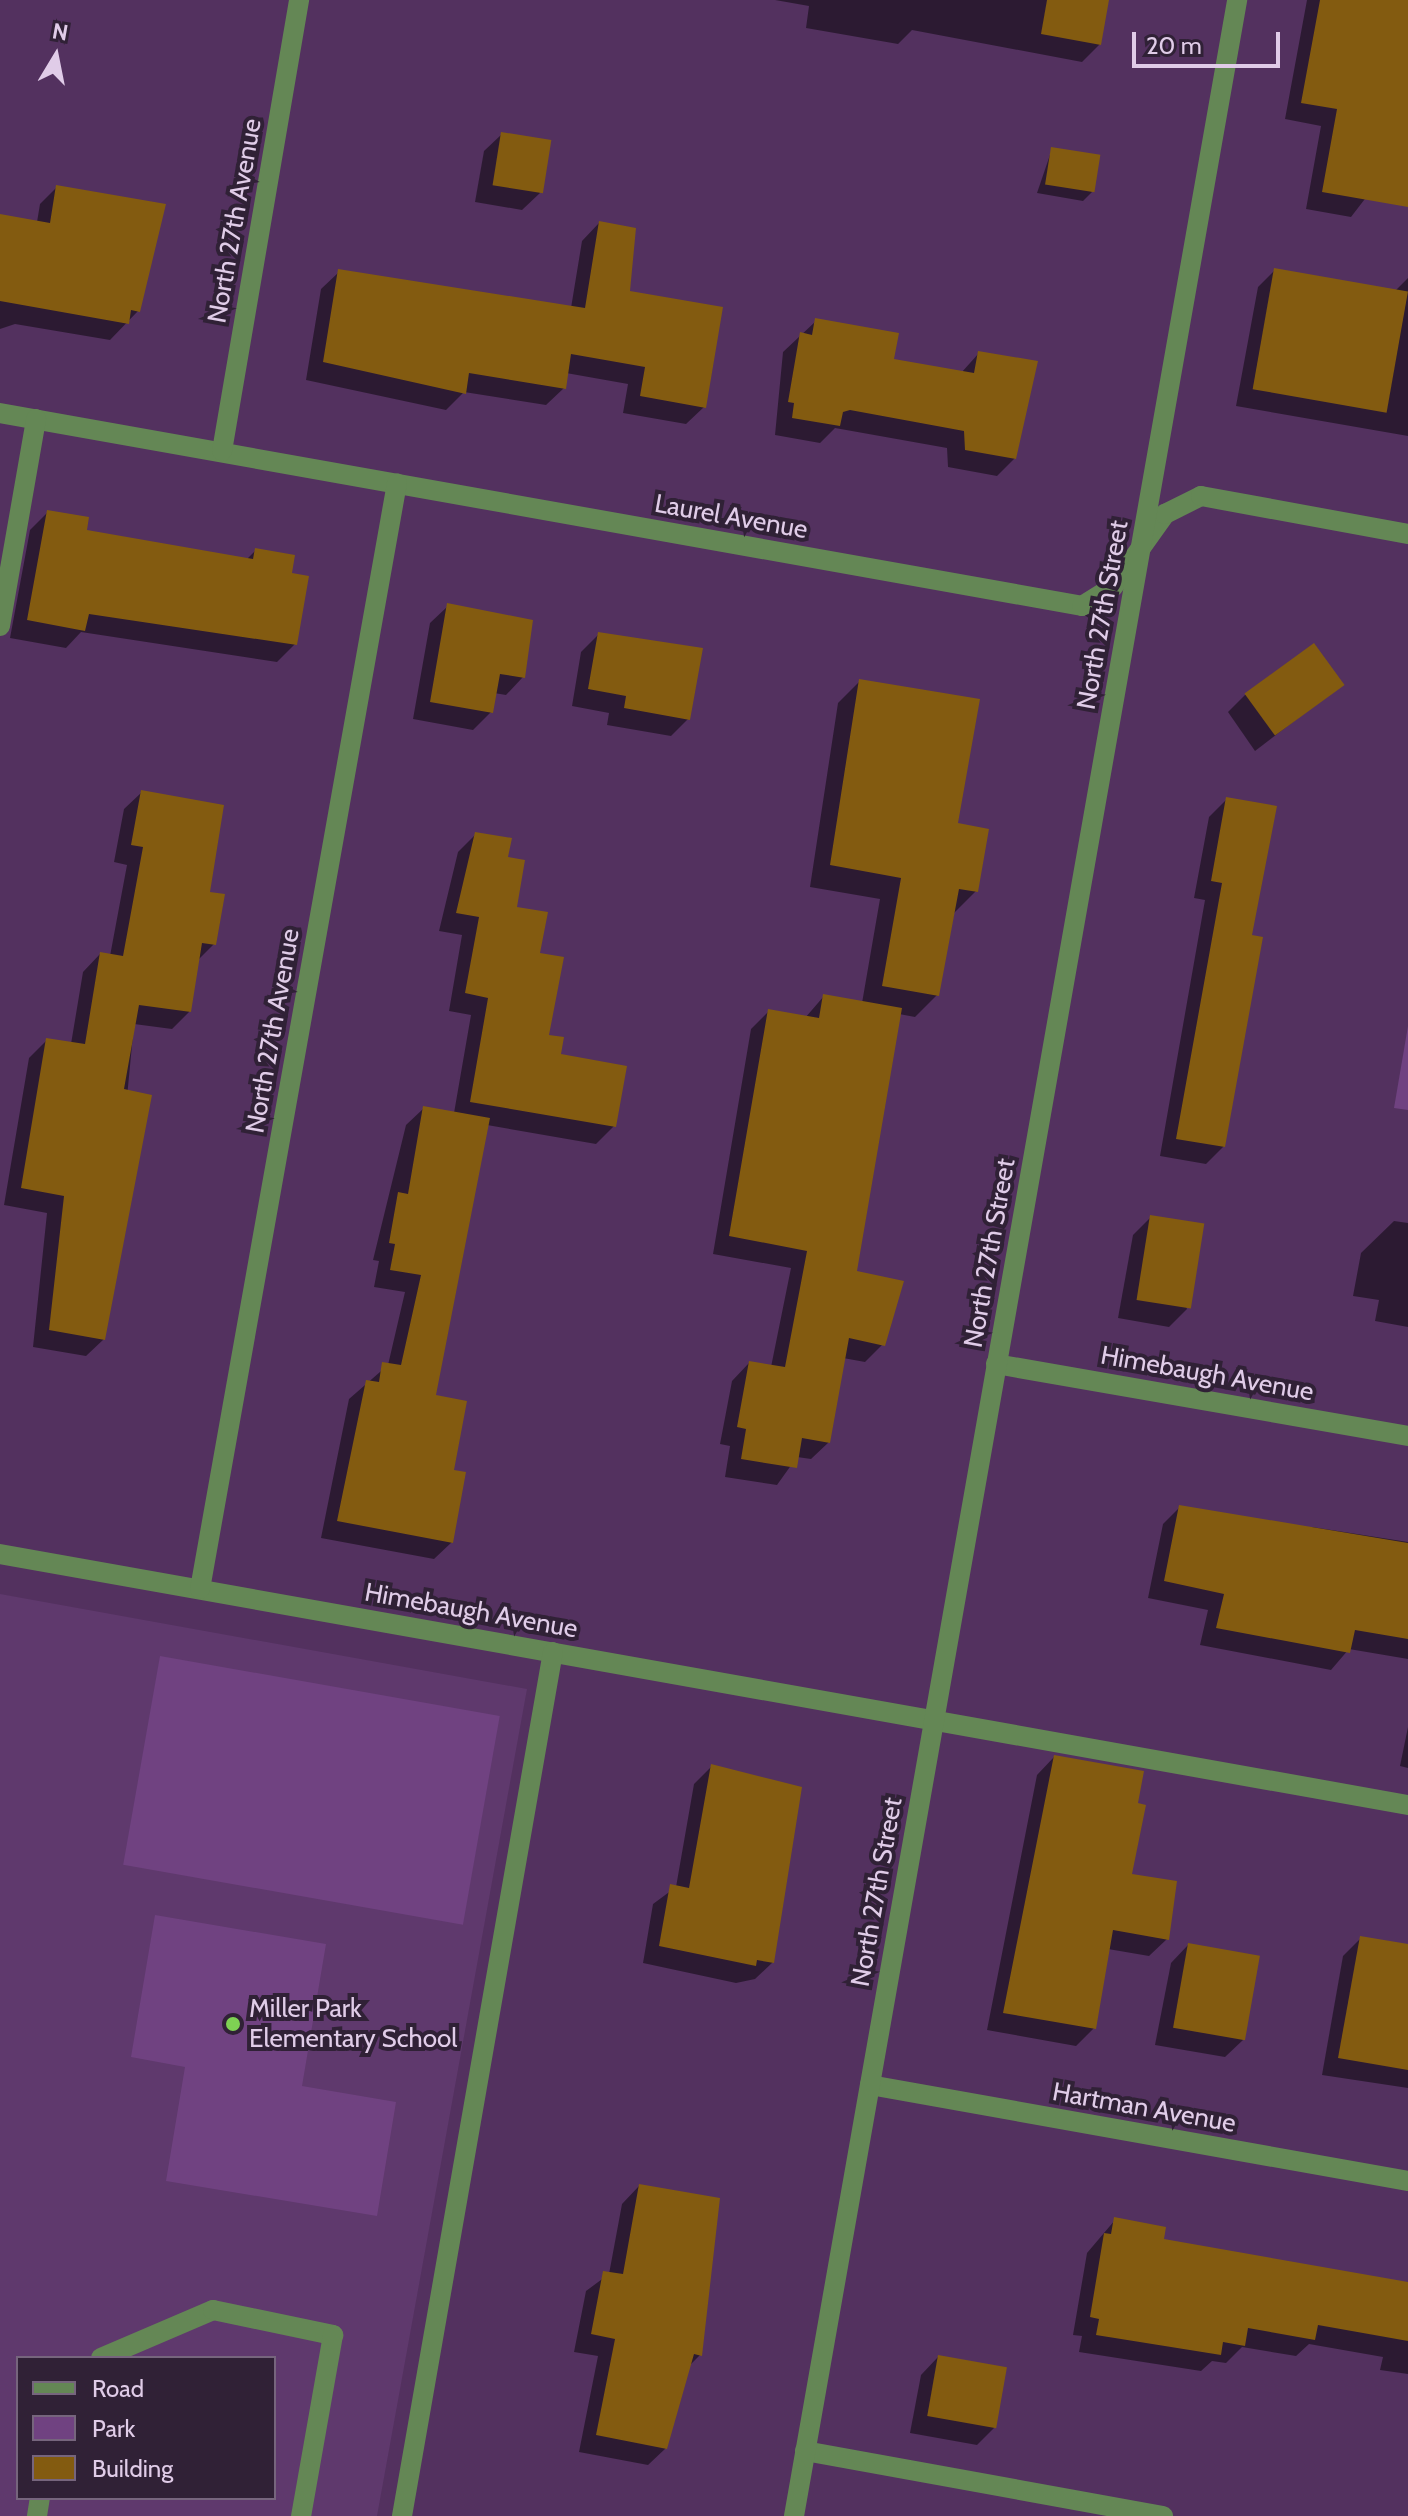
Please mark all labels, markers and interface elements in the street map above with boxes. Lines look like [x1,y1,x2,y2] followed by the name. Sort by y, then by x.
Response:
[16,16,96,96] north arrow
[1136,16,1284,66] scale bar
[50,17,70,47] text: N
[1146,31,1202,60] text: 20 m
[202,116,268,326] street label: North 27th Avenue
[652,488,810,546] street label: Laurel Avenue
[1071,518,1135,712] street label: North 27th Street
[240,926,306,1136] street label: North 27th Avenue
[958,1156,1022,1350] street label: North 27th Street
[1098,1340,1316,1408] street label: Himebaugh Avenue
[362,1577,580,1645] street label: Himebaugh Avenue
[845,1795,909,1989] street label: North 27th Street
[249,1993,457,2054] place label: Miller Park Elementary School
[224,2015,242,2033] marker: Miller Park Elementary School
[1050,2077,1238,2139] street label: Hartman Avenue
[16,2356,276,2500] legend
[92,2374,144,2403] text: Road
[92,2414,135,2443] text: Park
[92,2454,173,2483] text: Building

